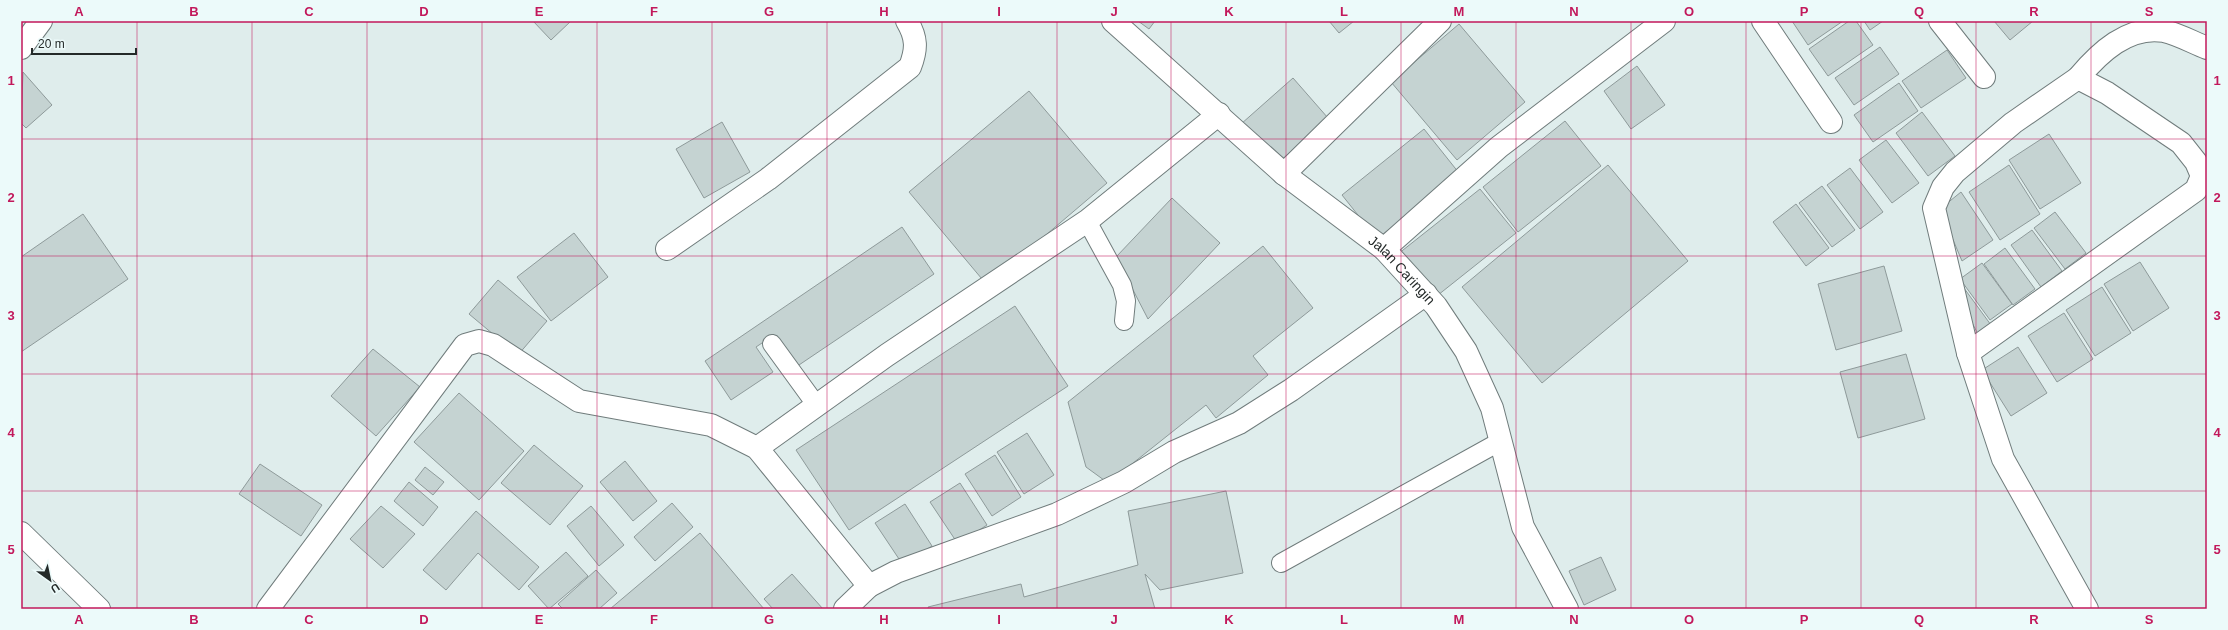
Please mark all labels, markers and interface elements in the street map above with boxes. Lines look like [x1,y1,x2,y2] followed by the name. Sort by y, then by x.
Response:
[74,4,84,19] text: A
[189,4,199,19] text: B
[304,4,314,19] text: C
[419,4,429,19] text: D
[535,4,544,19] text: E
[650,4,658,19] text: F
[764,4,774,19] text: G
[879,4,889,19] text: H
[997,4,1001,19] text: I
[1110,4,1118,19] text: J
[1224,4,1234,19] text: K
[1340,4,1348,19] text: L
[1454,4,1464,19] text: M
[1569,4,1579,19] text: N
[1684,4,1694,19] text: O
[1800,4,1809,19] text: P
[1914,4,1924,19] text: Q
[2029,4,2039,19] text: R
[2145,4,2154,19] text: S
[32,30,136,56] scale bar
[38,37,65,51] text: 20 m
[7,73,15,88] text: 1
[2213,73,2221,88] text: 1
[7,190,15,205] text: 2
[2213,190,2221,205] text: 2
[1365,232,1439,308] street label: Jalan Caringin
[7,308,15,323] text: 3
[2213,308,2221,323] text: 3
[7,425,15,440] text: 4
[2213,425,2221,440] text: 4
[7,542,15,557] text: 5
[2213,542,2221,557] text: 5
[30,560,70,600] north arrow
[49,581,62,596] text: U
[74,612,84,627] text: A
[189,612,199,627] text: B
[304,612,314,627] text: C
[419,612,429,627] text: D
[535,612,544,627] text: E
[650,612,658,627] text: F
[764,612,774,627] text: G
[879,612,889,627] text: H
[997,612,1001,627] text: I
[1110,612,1118,627] text: J
[1224,612,1234,627] text: K
[1340,612,1348,627] text: L
[1454,612,1464,627] text: M
[1569,612,1579,627] text: N
[1684,612,1694,627] text: O
[1800,612,1809,627] text: P
[1914,612,1924,627] text: Q
[2029,612,2039,627] text: R
[2145,612,2154,627] text: S

